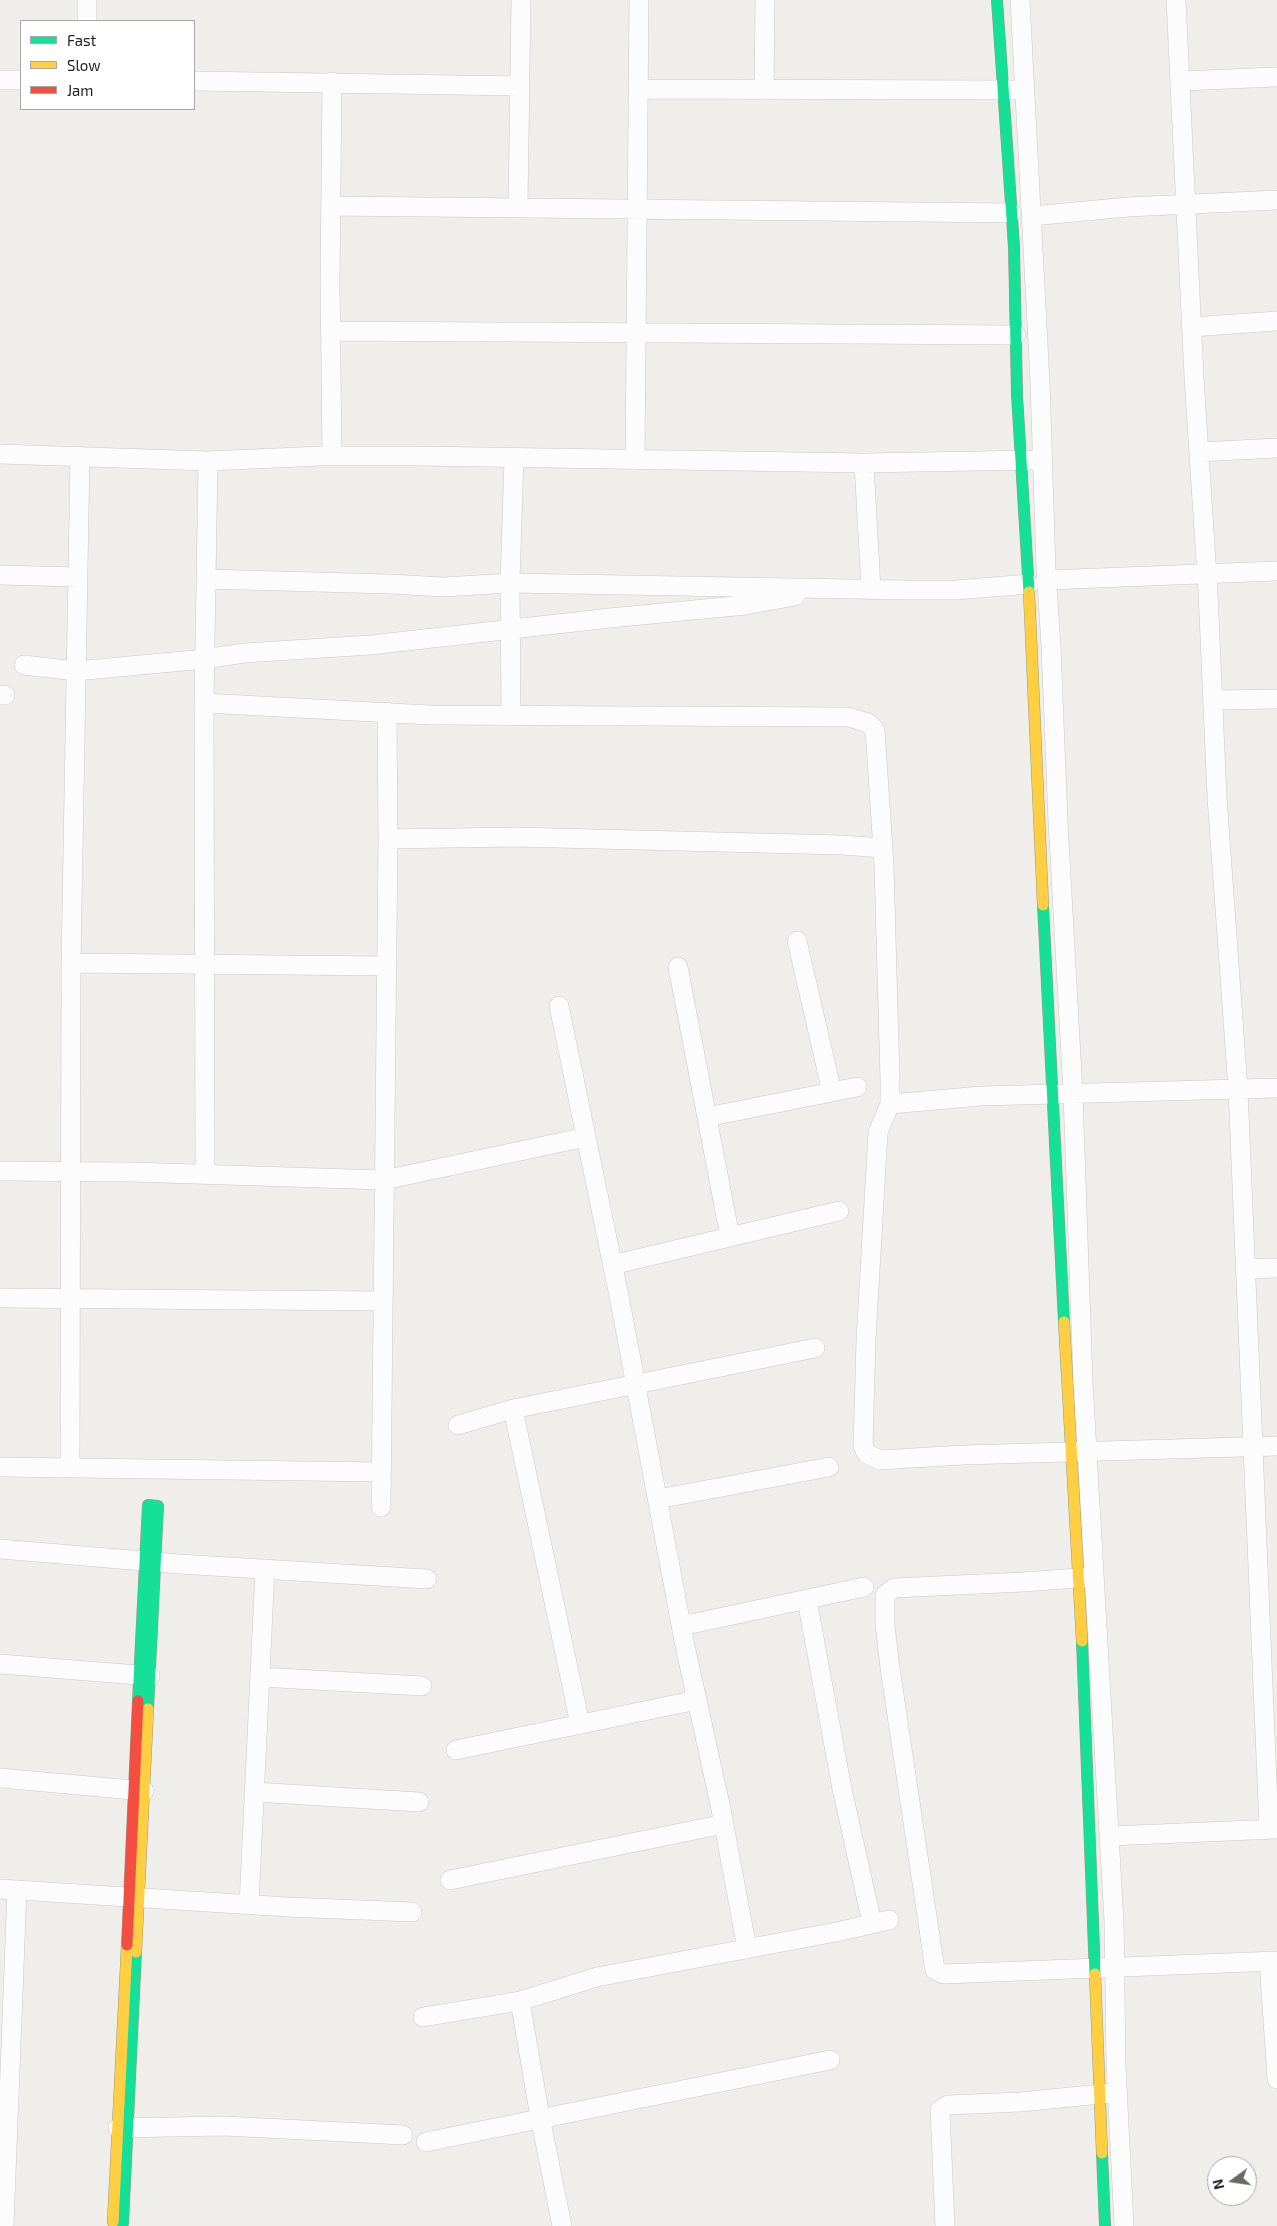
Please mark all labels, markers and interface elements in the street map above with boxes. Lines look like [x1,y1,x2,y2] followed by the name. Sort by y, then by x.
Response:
[20,20,195,110] legend
[67,31,96,49] text: Fast
[67,56,101,74] text: Slow
[67,81,93,99] text: Jam
[1207,2156,1257,2206] north arrow
[1208,2178,1227,2191] text: N

